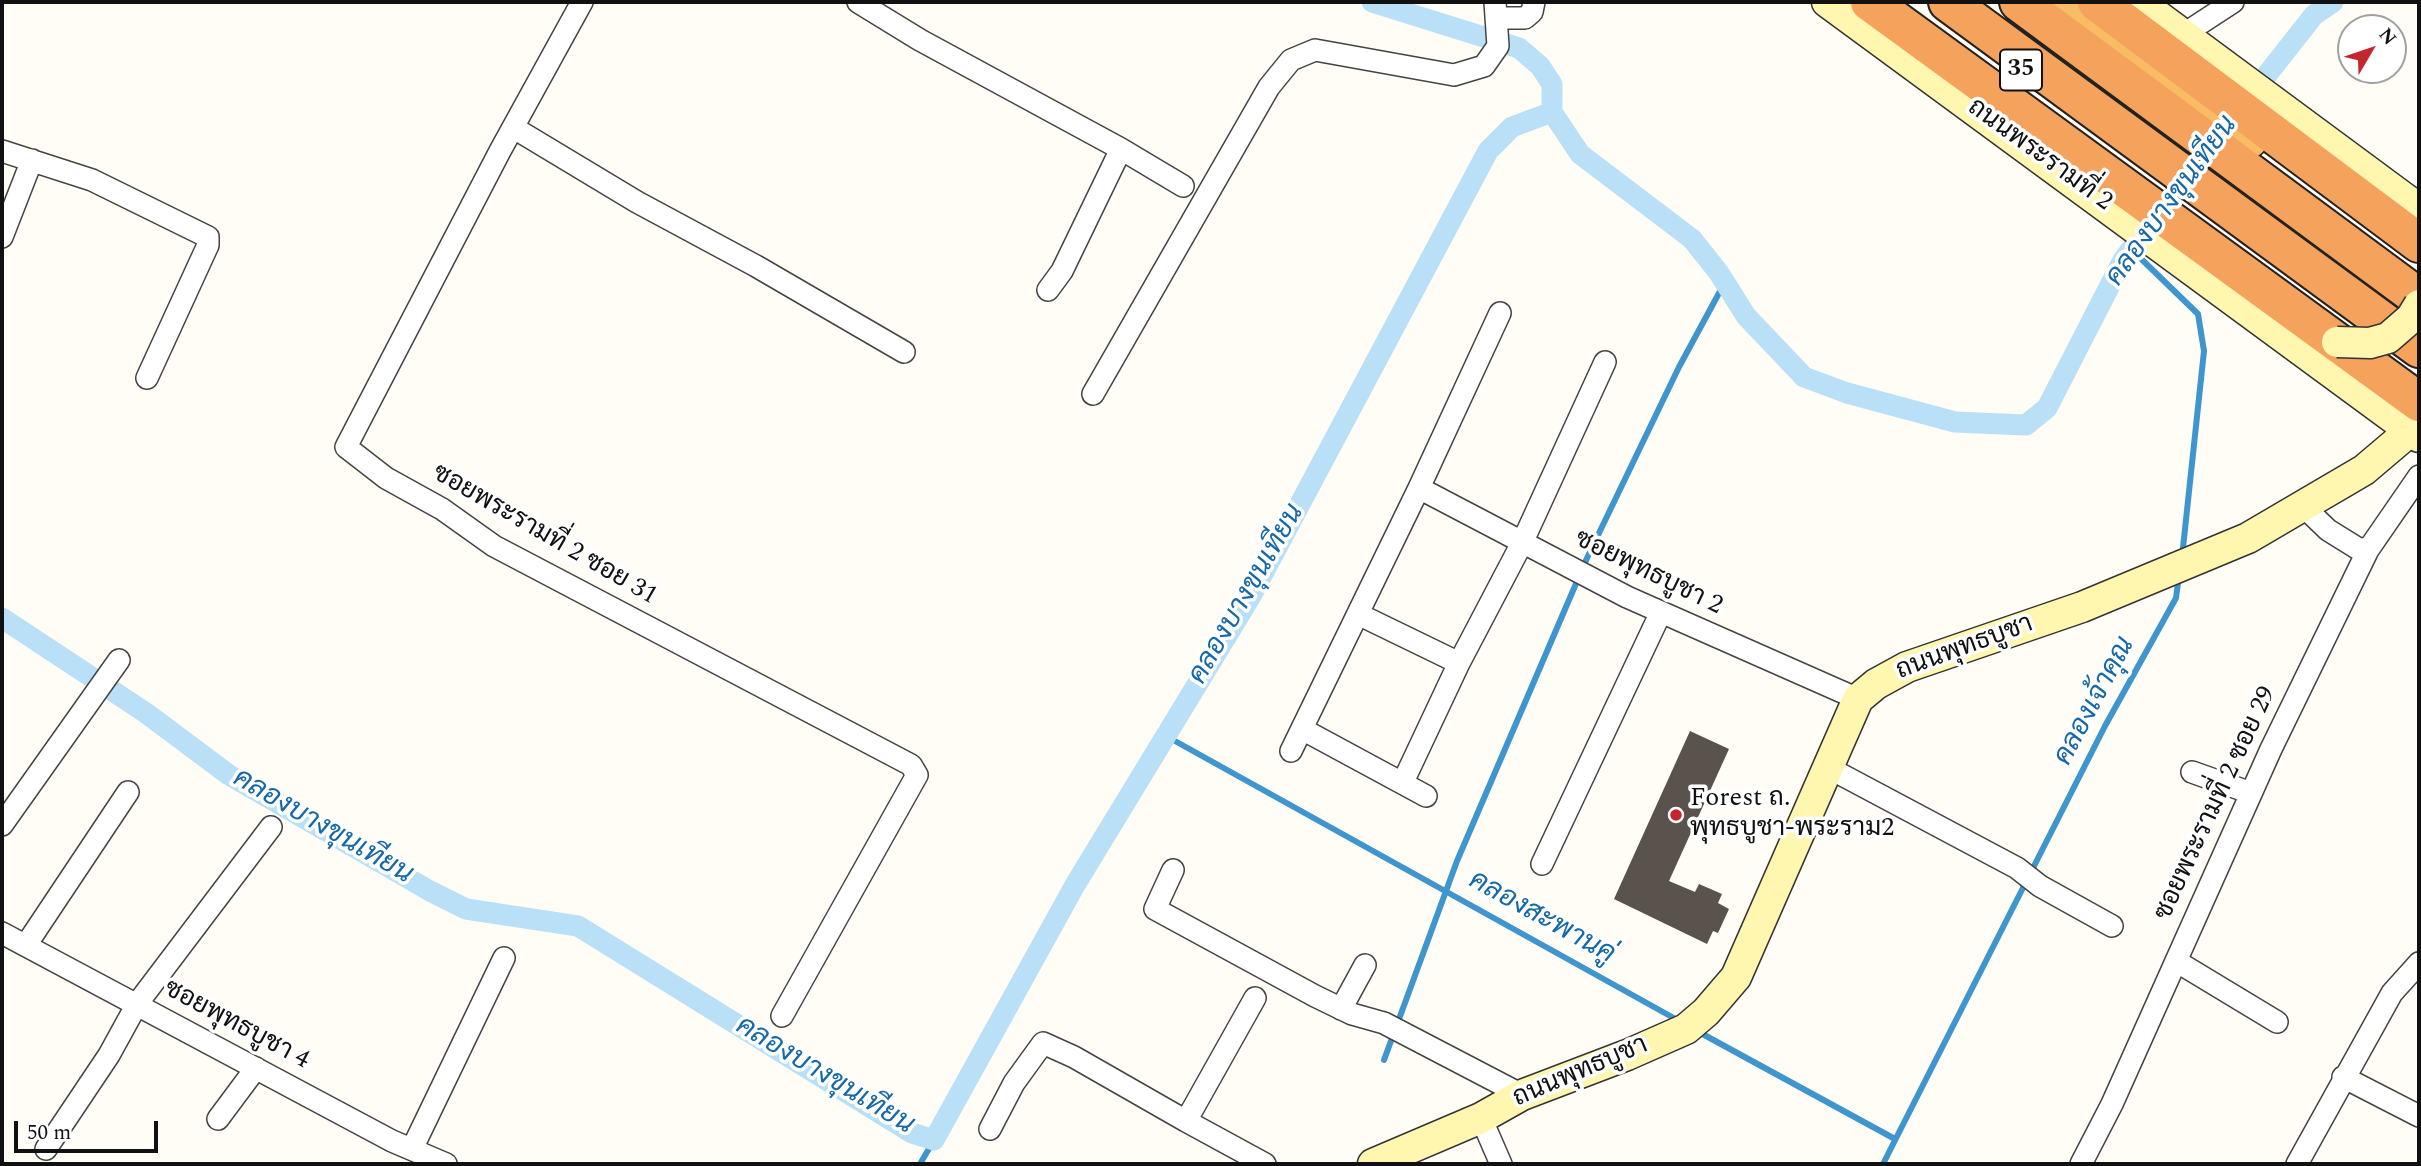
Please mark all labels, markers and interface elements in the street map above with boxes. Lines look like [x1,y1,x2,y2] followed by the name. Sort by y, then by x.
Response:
[2337,14,2407,84] north arrow
[2371,22,2403,52] text: N
[2000,50,2042,90] road number: 35
[1961,93,2117,219] street label: ถนนพระรามที่ 2
[2100,110,2246,294] water label: คลองบางขุนเทียน
[426,459,662,613] street label: ซอยพระรามที่ 2 ซอย 31
[1183,499,1313,691] water label: คลองบางขุนเทียน
[1569,525,1727,623] street label: ซอยพุทธบูชา 2
[1892,610,2038,688] street label: ถนนพุทธบูชา
[2048,632,2144,772] water label: คลองเจ้าคุณ
[2149,682,2285,926] street label: ซอยพระรามที่ 2 ซอย 29
[226,763,418,893] water label: คลองบางขุนเทียน
[1690,784,1894,846] place label: Forest ถ. พุทธบูชา-พระราม2
[1668,807,1684,823] marker: Forest ถ. พุทธบูชา-พระราม2
[1462,865,1620,973] water label: คลองสะพานคู่
[158,975,314,1077] street label: ซอยพุทธบูชา 4
[729,1011,919,1143] water label: คลองบางขุนเทียน
[1509,1031,1653,1115] street label: ถนนพุทธบูชา
[18,1106,161,1150] scale bar
[27,1117,71,1149] text: 50 m

